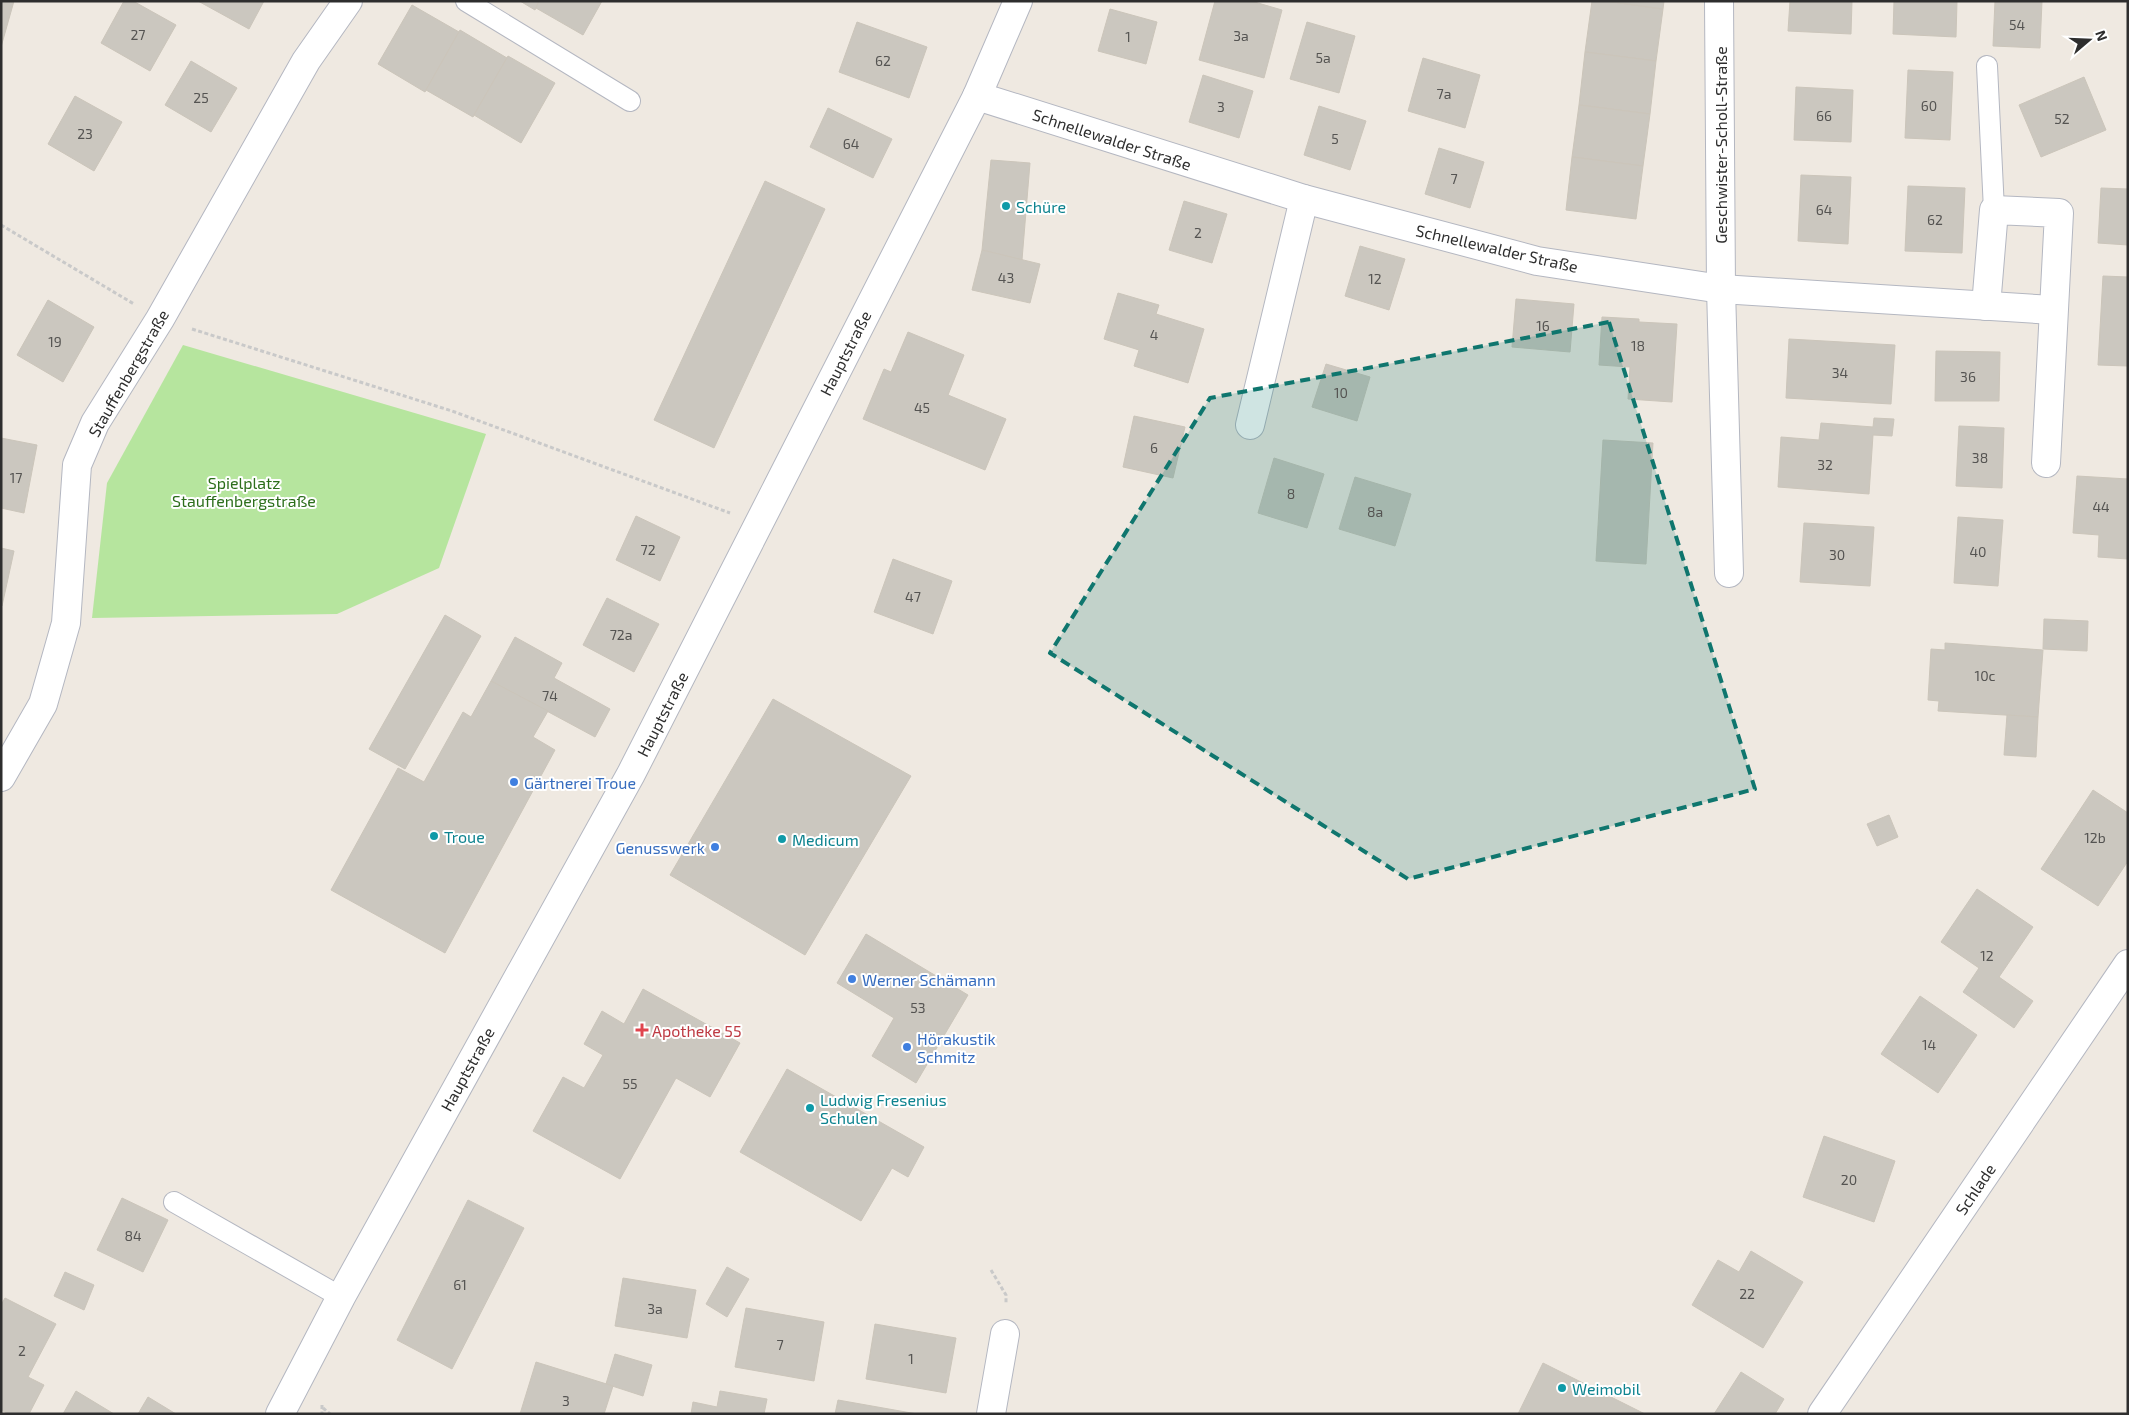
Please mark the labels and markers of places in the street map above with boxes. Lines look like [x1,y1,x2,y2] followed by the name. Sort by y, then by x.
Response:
[1016,197,1066,216] place label: Schüre
[1000,200,1012,212] marker: Schüre
[524,773,636,792] place label: Gärtnerei Troue
[508,776,520,788] marker: Gärtnerei Troue
[444,827,485,846] place label: Troue
[428,830,440,842] marker: Troue
[792,830,859,849] place label: Medicum
[776,833,788,845] marker: Medicum
[615,838,705,857] place label: Genusswerk
[709,841,721,853] marker: Genusswerk
[862,970,996,989] place label: Werner Schämann
[846,973,858,985] marker: Werner Schämann
[652,1021,742,1040] place label: Apotheke 55
[636,1024,648,1036] marker: Apotheke 55
[917,1029,996,1066] place label: Hörakustik Schmitz
[901,1041,913,1053] marker: Hörakustik Schmitz
[820,1090,947,1127] place label: Ludwig Fresenius Schulen
[804,1102,816,1114] marker: Ludwig Fresenius Schulen
[1572,1379,1641,1398] place label: Weimobil
[1556,1382,1568,1394] marker: Weimobil

